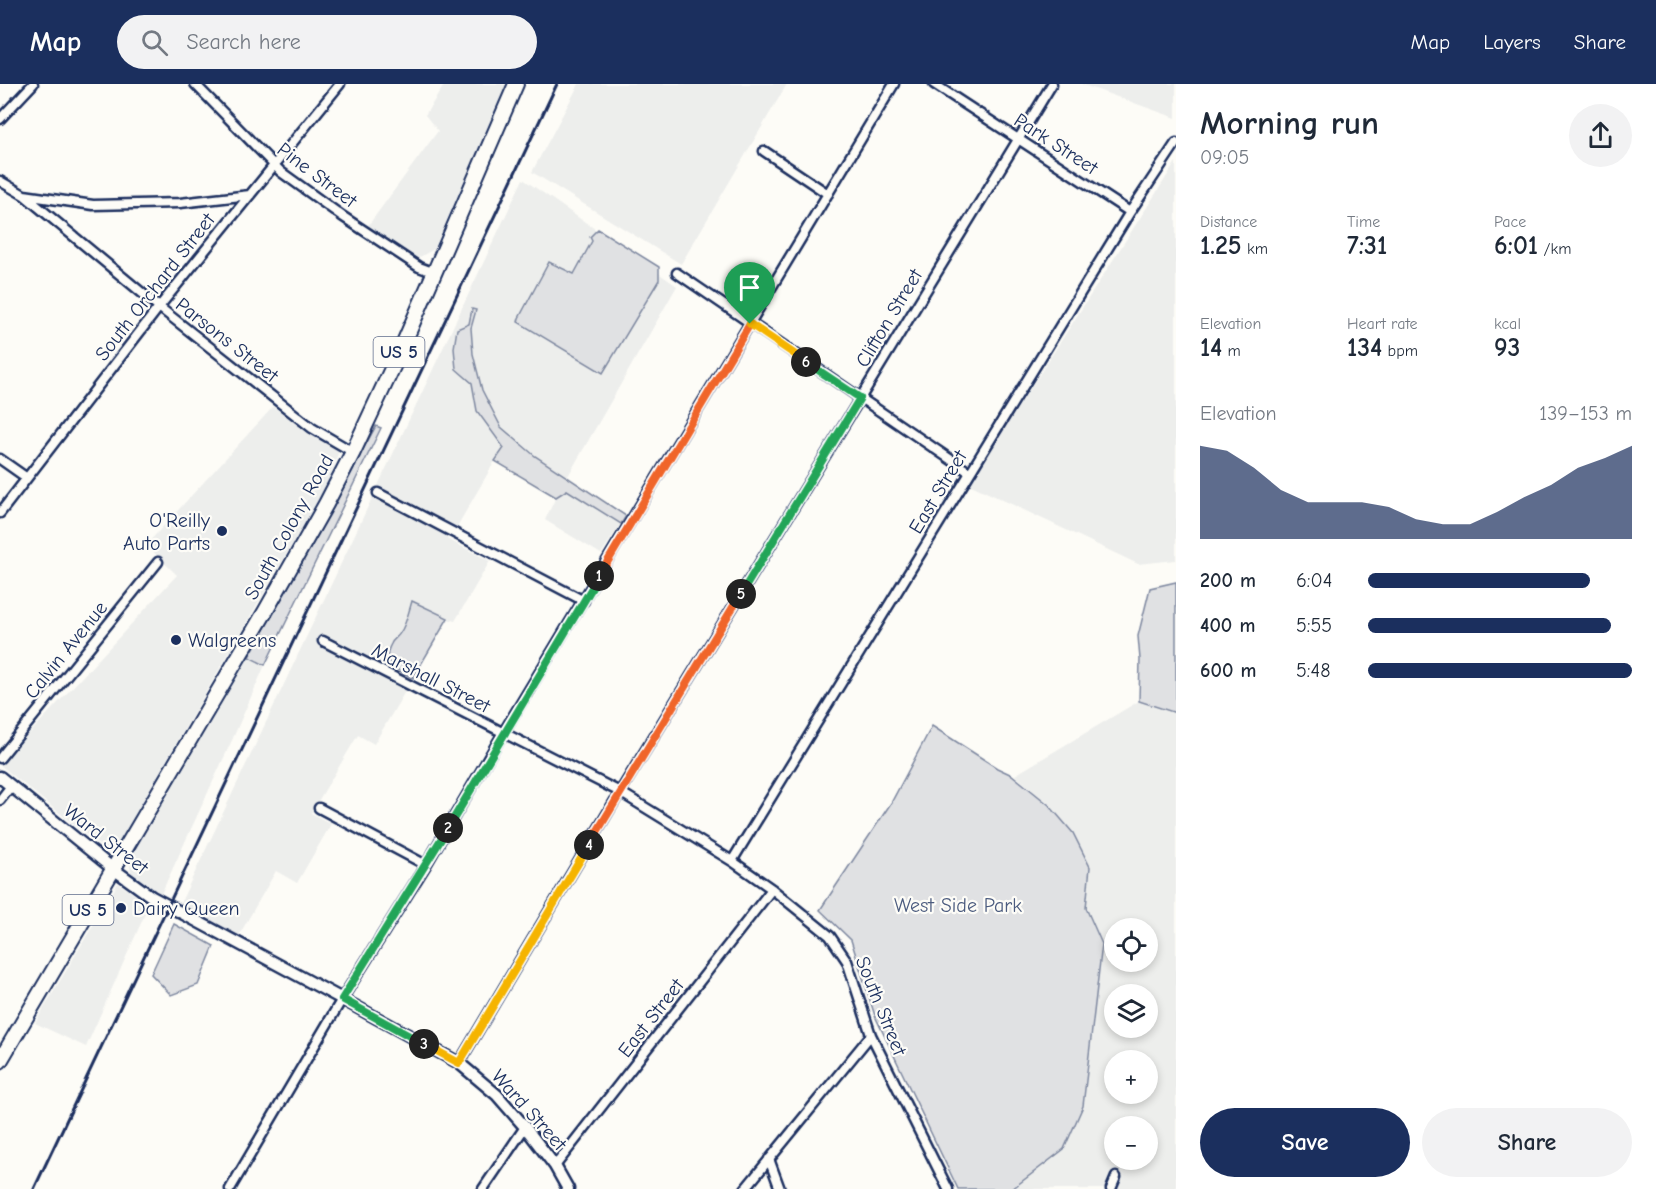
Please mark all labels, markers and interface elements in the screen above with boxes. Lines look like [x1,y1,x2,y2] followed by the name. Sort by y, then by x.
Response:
[117,15,537,69] search box
[30,26,81,58] text: Map
[138,26,171,59] icon: search
[186,29,301,55] text: Search here
[1411,30,1450,54] text: Map
[1483,30,1541,54] text: Layers
[1574,30,1626,54] text: Share
[1200,104,1379,142] text: Morning run
[1569,104,1632,167] button: share
[1010,108,1103,180] street label: Park Street
[273,138,362,213] street label: Pine Street
[1200,146,1249,169] text: 09:05
[90,208,220,365] street label: South Orchard Street
[1200,213,1257,231] text: Distance
[1347,213,1380,231] text: Time
[1494,213,1526,231] text: Pace
[1200,231,1242,261] text: 1.25
[1347,231,1387,261] text: 7:31
[1494,231,1538,261] text: 6:01
[1242,240,1268,258] text: km
[1538,240,1571,258] text: /km
[724,262,775,324] pin
[851,264,928,371] street label: Clifton Street
[733,271,766,304] icon: arrive
[171,293,284,388] street label: Parsons Street
[1200,315,1261,333] text: Elevation
[1347,315,1418,333] text: Heart rate
[1494,315,1521,333] text: kcal
[1200,333,1222,363] text: 14
[1347,333,1382,363] text: 134
[1494,333,1520,363] text: 93
[374,337,424,367] road number: US 5
[1222,342,1241,360] text: m
[1382,342,1418,360] text: bpm
[791,347,821,377] pin: 6
[802,353,810,371] text: 6
[1200,402,1277,425] text: Elevation
[1539,402,1632,425] text: 139–153 m
[904,445,973,538] street label: East Street
[240,450,338,604] street label: South Colony Road
[123,509,210,555] place label: O'Reilly Auto Parts
[215,524,229,538] marker: O'Reilly Auto Parts
[584,561,614,591] pin: 1
[596,567,602,585] text: 1
[1200,569,1256,592] text: 200 m
[1296,569,1332,592] text: 6:04
[726,579,756,609] pin: 5
[737,585,745,603] text: 5
[20,597,112,703] street label: Calvin Avenue
[1200,614,1255,637] text: 400 m
[1296,614,1332,637] text: 5:55
[188,629,276,652] place label: Walgreens
[169,633,183,647] marker: Walgreens
[368,638,495,718] street label: Marshall Street
[1200,659,1256,682] text: 600 m
[1296,659,1330,682] text: 5:48
[59,799,154,880] street label: Ward Street
[433,813,463,843] pin: 2
[444,819,452,837] text: 2
[574,830,604,860] pin: 4
[585,836,593,854] text: 4
[894,894,1022,917] park label: West Side Park
[62,895,113,925] road number: US 5
[133,897,239,920] place label: Dairy Queen
[114,901,128,915] marker: Dairy Queen
[1104,918,1158,1170] map controls
[1104,918,1158,972] button: locate
[851,953,912,1060] street label: South Street
[613,973,690,1062] street label: East Street
[1104,984,1158,1038] button: layers
[409,1029,439,1059] pin: 3
[420,1035,428,1053] text: 3
[1104,1050,1158,1104] button: +
[487,1065,572,1156] street label: Ward Street
[1200,1108,1410,1177] button: Save
[1422,1108,1632,1177] button: Share
[1104,1116,1158,1170] button: −

